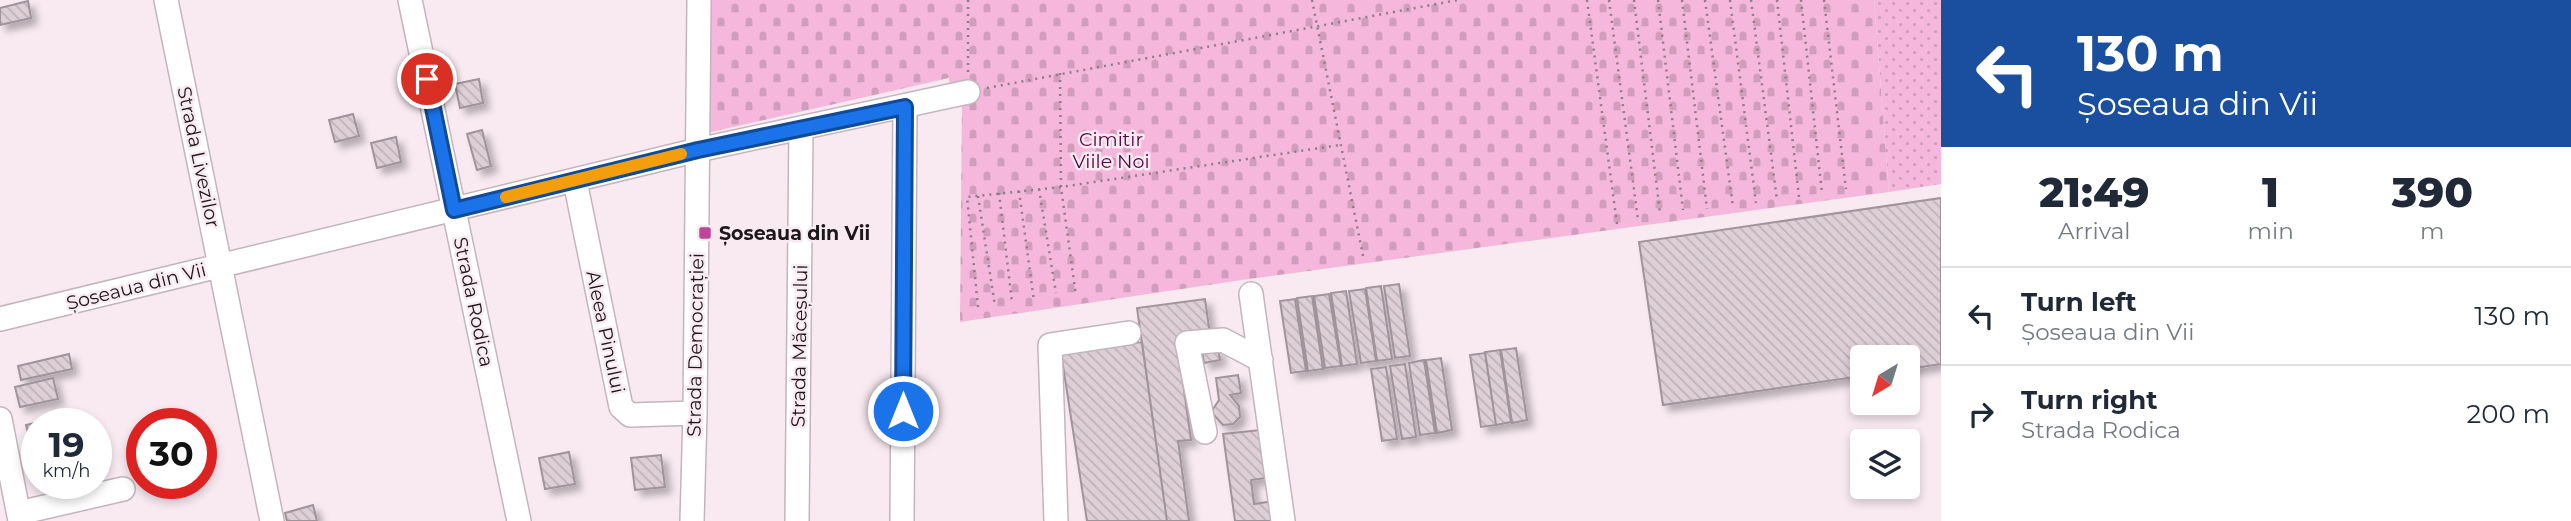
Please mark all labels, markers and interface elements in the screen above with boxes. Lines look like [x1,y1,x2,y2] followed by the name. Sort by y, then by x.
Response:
[2077,24,2224,83] text: 130 m
[1962,28,2053,119] icon: left
[397,49,457,109] pin
[408,60,446,98] icon: arrive
[172,84,225,230] street label: Strada Livezilor
[2077,84,2318,123] text: Șoseaua din Vii
[1072,128,1150,173] park label: Cimitir Viile Noi
[2039,166,2150,218] text: 21:49
[2262,166,2279,218] text: 1
[2392,166,2473,218] text: 390
[2058,217,2131,245] text: Arrival
[2248,217,2294,245] text: min
[2420,217,2445,245] text: m
[719,222,870,246] place label: Șoseaua din Vii
[697,225,713,241] marker: Șoseaua din Vii
[449,235,498,369] street label: Strada Rodica
[682,253,710,437] street label: Strada Democrației
[64,258,209,316] street label: Șoseaua din Vii
[787,264,813,428] street label: Strada Măceșului
[581,269,630,396] street label: Aleea Pinului
[2021,286,2137,318] text: Turn left
[1962,297,2000,335] icon: left
[2474,300,2550,332] text: 130 m
[2021,318,2194,346] text: Șoseaua din Vii
[1850,345,1920,415] north arrow
[1850,345,1920,499] map controls
[866,374,940,448] position arrow
[2021,384,2157,416] text: Turn right
[1962,395,2000,433] icon: right
[2466,398,2550,430] text: 200 m
[126,408,217,499] speed limit sign: 30
[2021,416,2181,444] text: Strada Rodica
[48,423,85,466] text: 19
[1850,429,1920,499] button: layers
[42,460,91,482] text: km/h

